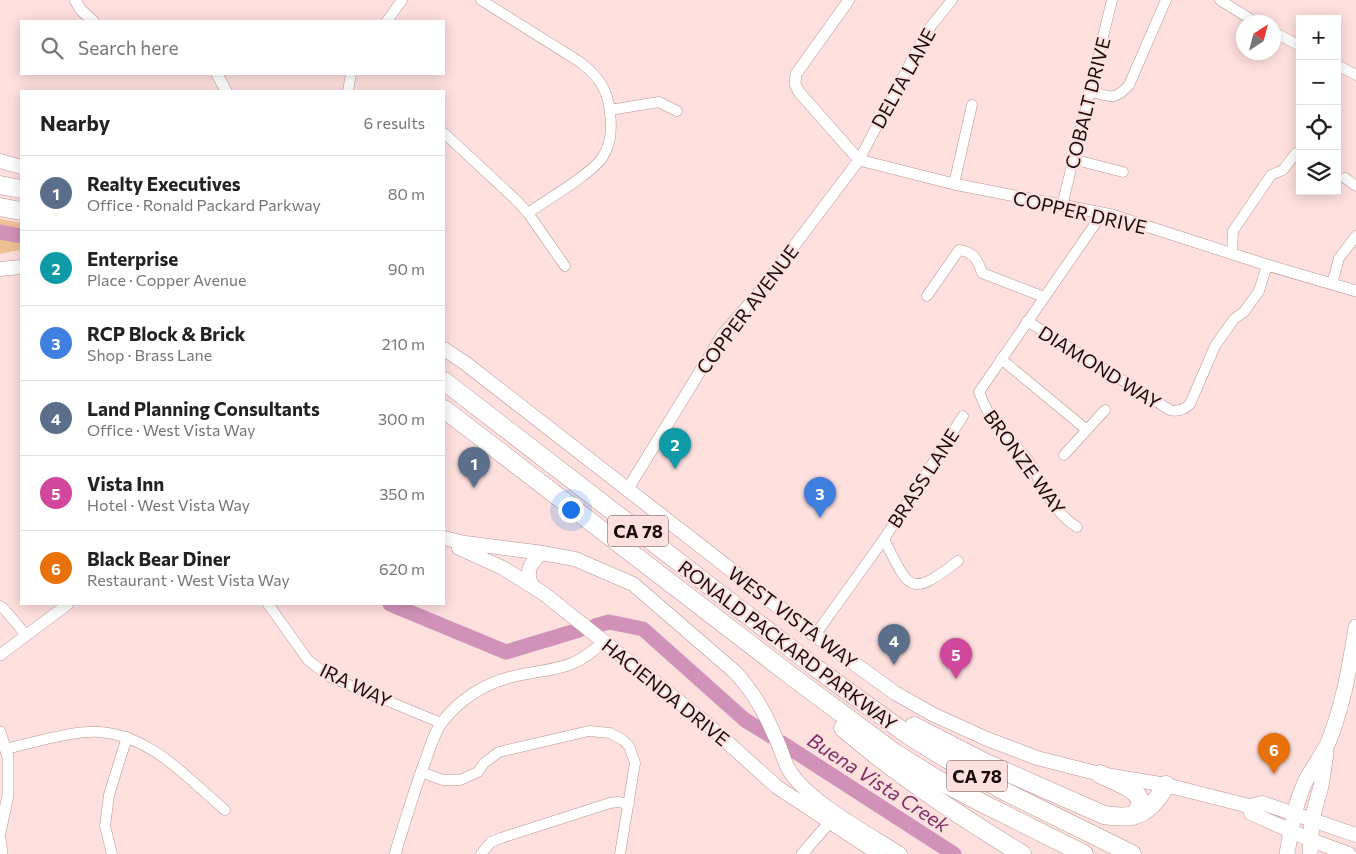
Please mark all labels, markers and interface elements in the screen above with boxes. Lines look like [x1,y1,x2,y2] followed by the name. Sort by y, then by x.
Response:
[1236,15,1281,60] north arrow
[1296,15,1341,195] map controls
[1296,15,1341,60] button: +
[20,20,445,75] search box
[866,24,940,132] street label: DELTA LANE
[38,34,66,62] icon: search
[1060,35,1114,171] street label: COBALT DRIVE
[78,36,178,59] text: Search here
[1296,60,1341,105] button: −
[1296,105,1341,150] button: locate
[40,110,110,135] text: Nearby
[364,113,425,132] text: 6 results
[1296,150,1341,195] button: layers
[87,172,241,195] text: Realty Executives
[52,184,60,203] text: 1
[388,184,425,203] text: 80 m
[1011,185,1149,239] street label: COPPER DRIVE
[87,195,321,214] text: Office · Ronald Packard Parkway
[691,240,803,378] street label: COPPER AVENUE
[87,247,178,270] text: Enterprise
[51,259,61,278] text: 2
[388,259,425,278] text: 90 m
[87,270,246,289] text: Place · Copper Avenue
[1035,320,1165,414] street label: DIAMOND WAY
[87,322,245,345] text: RCP Block & Brick
[51,334,61,353] text: 3
[382,334,425,353] text: 210 m
[87,345,212,364] text: Shop · Brass Lane
[87,397,320,420] text: Land Planning Consultants
[979,405,1071,519] street label: BRONZE WAY
[51,409,61,428] text: 4
[378,409,425,428] text: 300 m
[87,420,256,439] text: Office · West Vista Way
[882,424,964,532] street label: BRASS LANE
[659,428,691,469] pin: 2
[458,447,490,488] pin: 1
[87,472,164,495] text: Vista Inn
[804,477,836,518] pin: 3
[51,484,61,503] text: 5
[379,484,425,503] text: 350 m
[87,495,250,514] text: Hotel · West Vista Way
[558,497,584,523] your location
[608,516,668,546] road number: CA 78
[87,547,231,570] text: Black Bear Diner
[674,555,902,735] street label: RONALD PACKARD PARKWAY
[51,559,61,578] text: 6
[379,559,425,578] text: 620 m
[724,561,862,673] street label: WEST VISTA WAY
[87,570,290,589] text: Restaurant · West Vista Way
[878,624,910,665] pin: 4
[598,634,734,750] street label: HACIENDA DRIVE
[940,638,972,679] pin: 5
[317,658,395,712] street label: IRA WAY
[804,727,955,837] water label: Buena Vista Creek
[1258,733,1290,774] pin: 6
[947,760,1007,791] road number: CA 78

